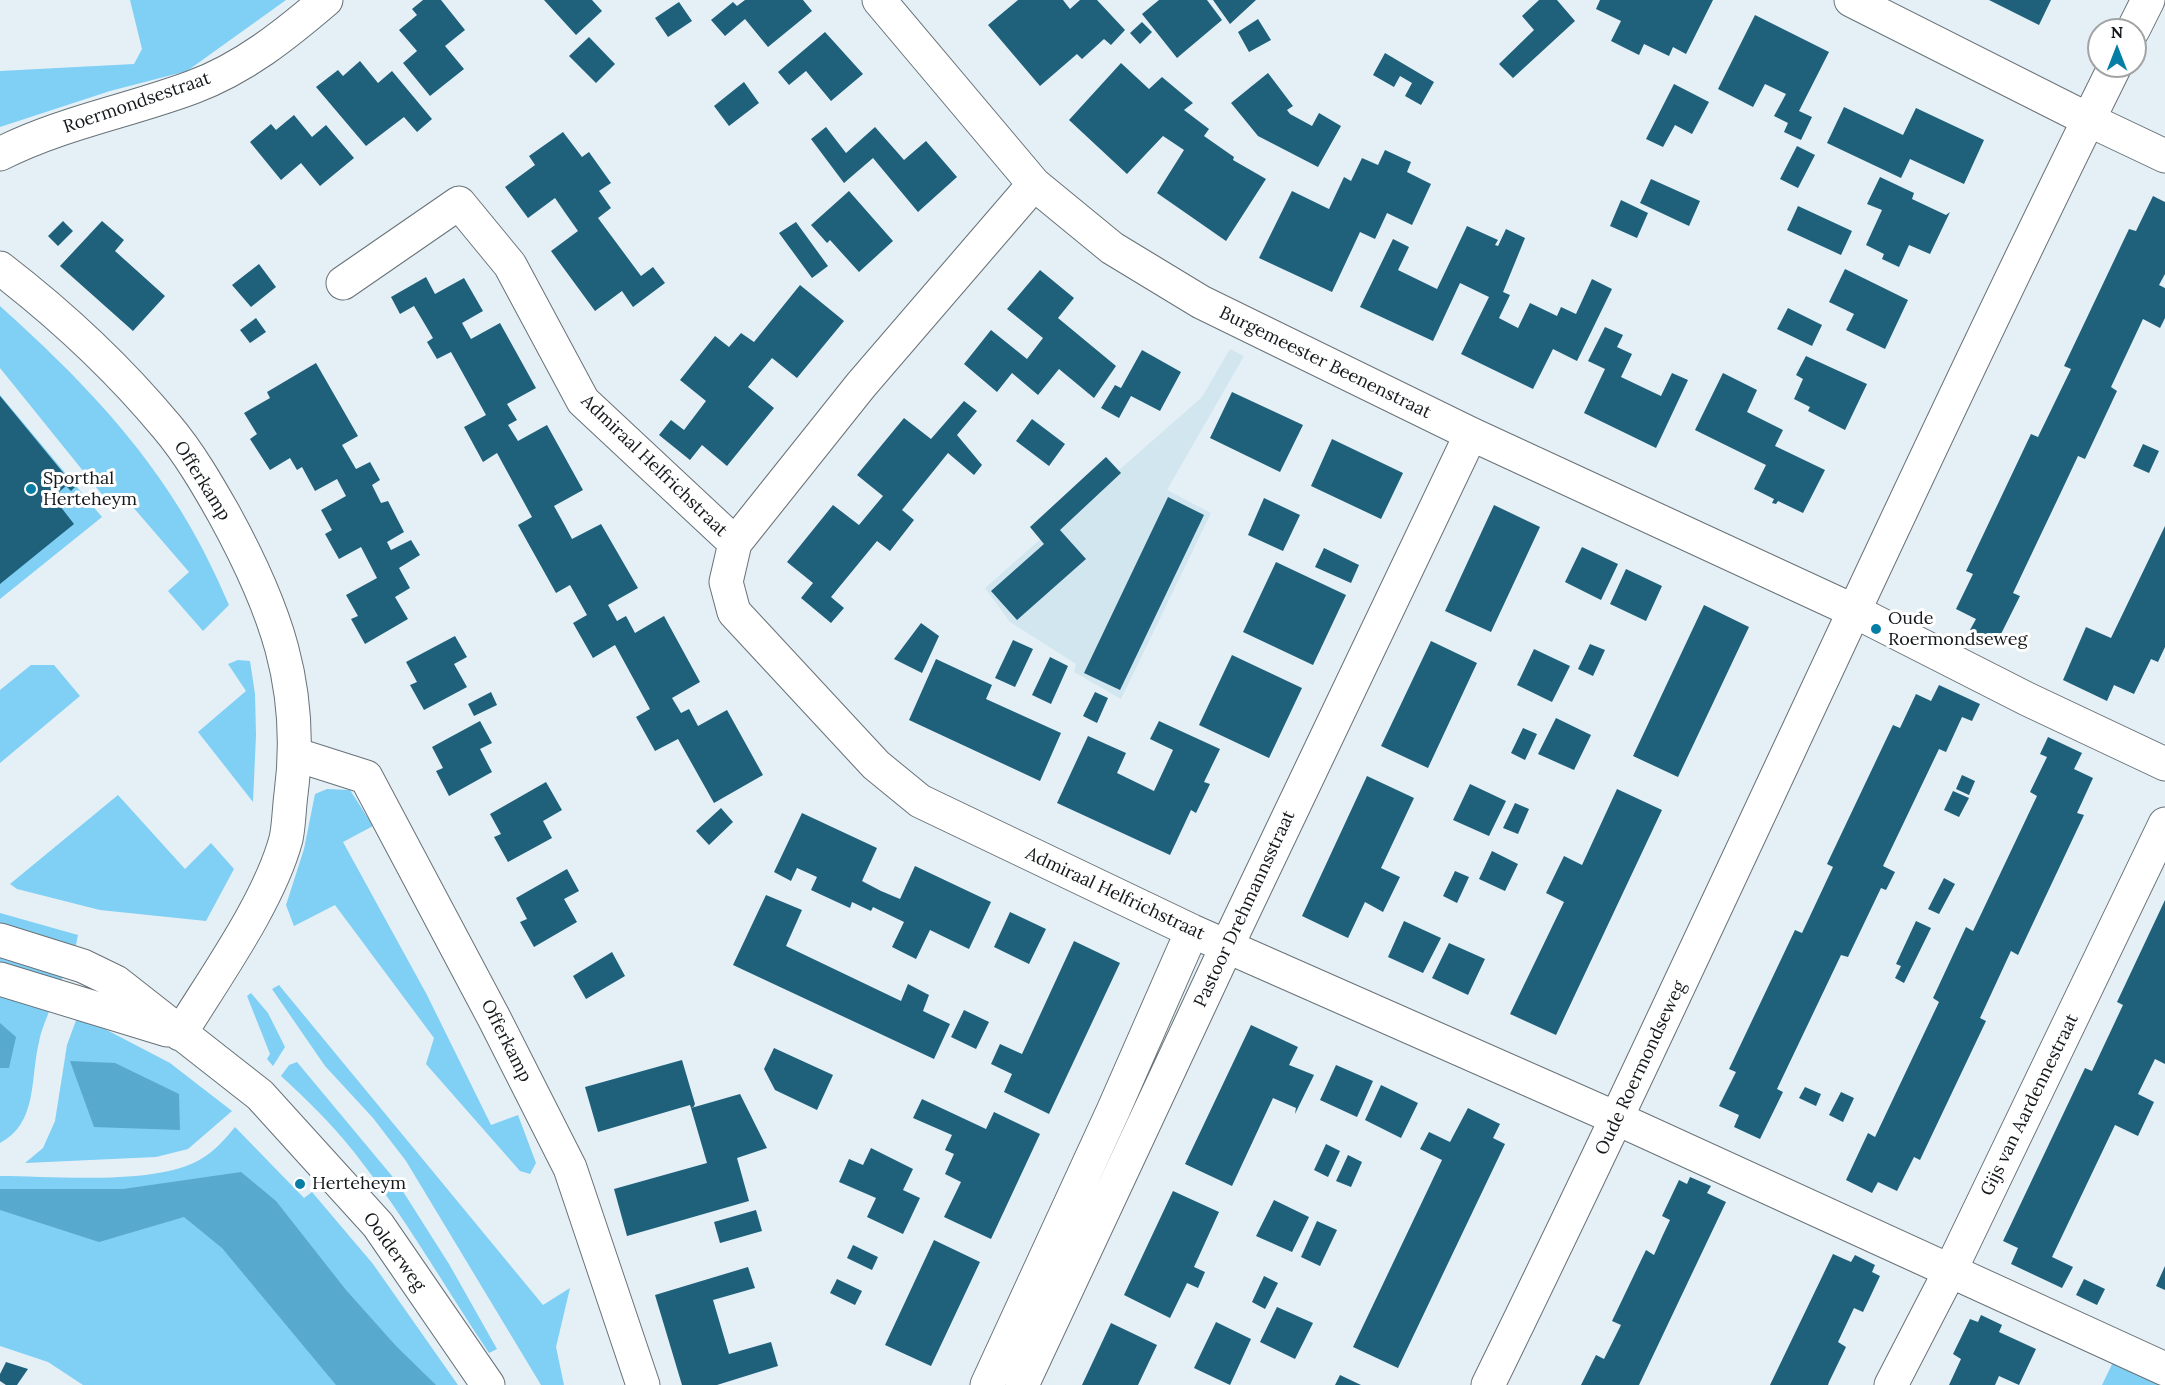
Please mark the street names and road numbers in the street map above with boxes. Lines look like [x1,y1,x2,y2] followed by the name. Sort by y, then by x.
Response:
[61,68,213,138] street label: Roermondsestraat
[1216,302,1434,424] street label: Burgemeester Beenenstraat
[576,390,732,542] street label: Admiraal Helfrichstraat
[169,437,235,525] street label: Offerkamp
[1190,807,1300,1011] street label: Pastoor Drehmannsstraat
[1022,843,1208,945] street label: Admiraal Helfrichstraat
[1591,977,1691,1159] street label: Oude Roermondseweg
[476,996,536,1086] street label: Offerkamp
[1977,1011,2083,1199] street label: Gijs van Aardennestraat
[358,1208,430,1296] street label: Oolderweg

